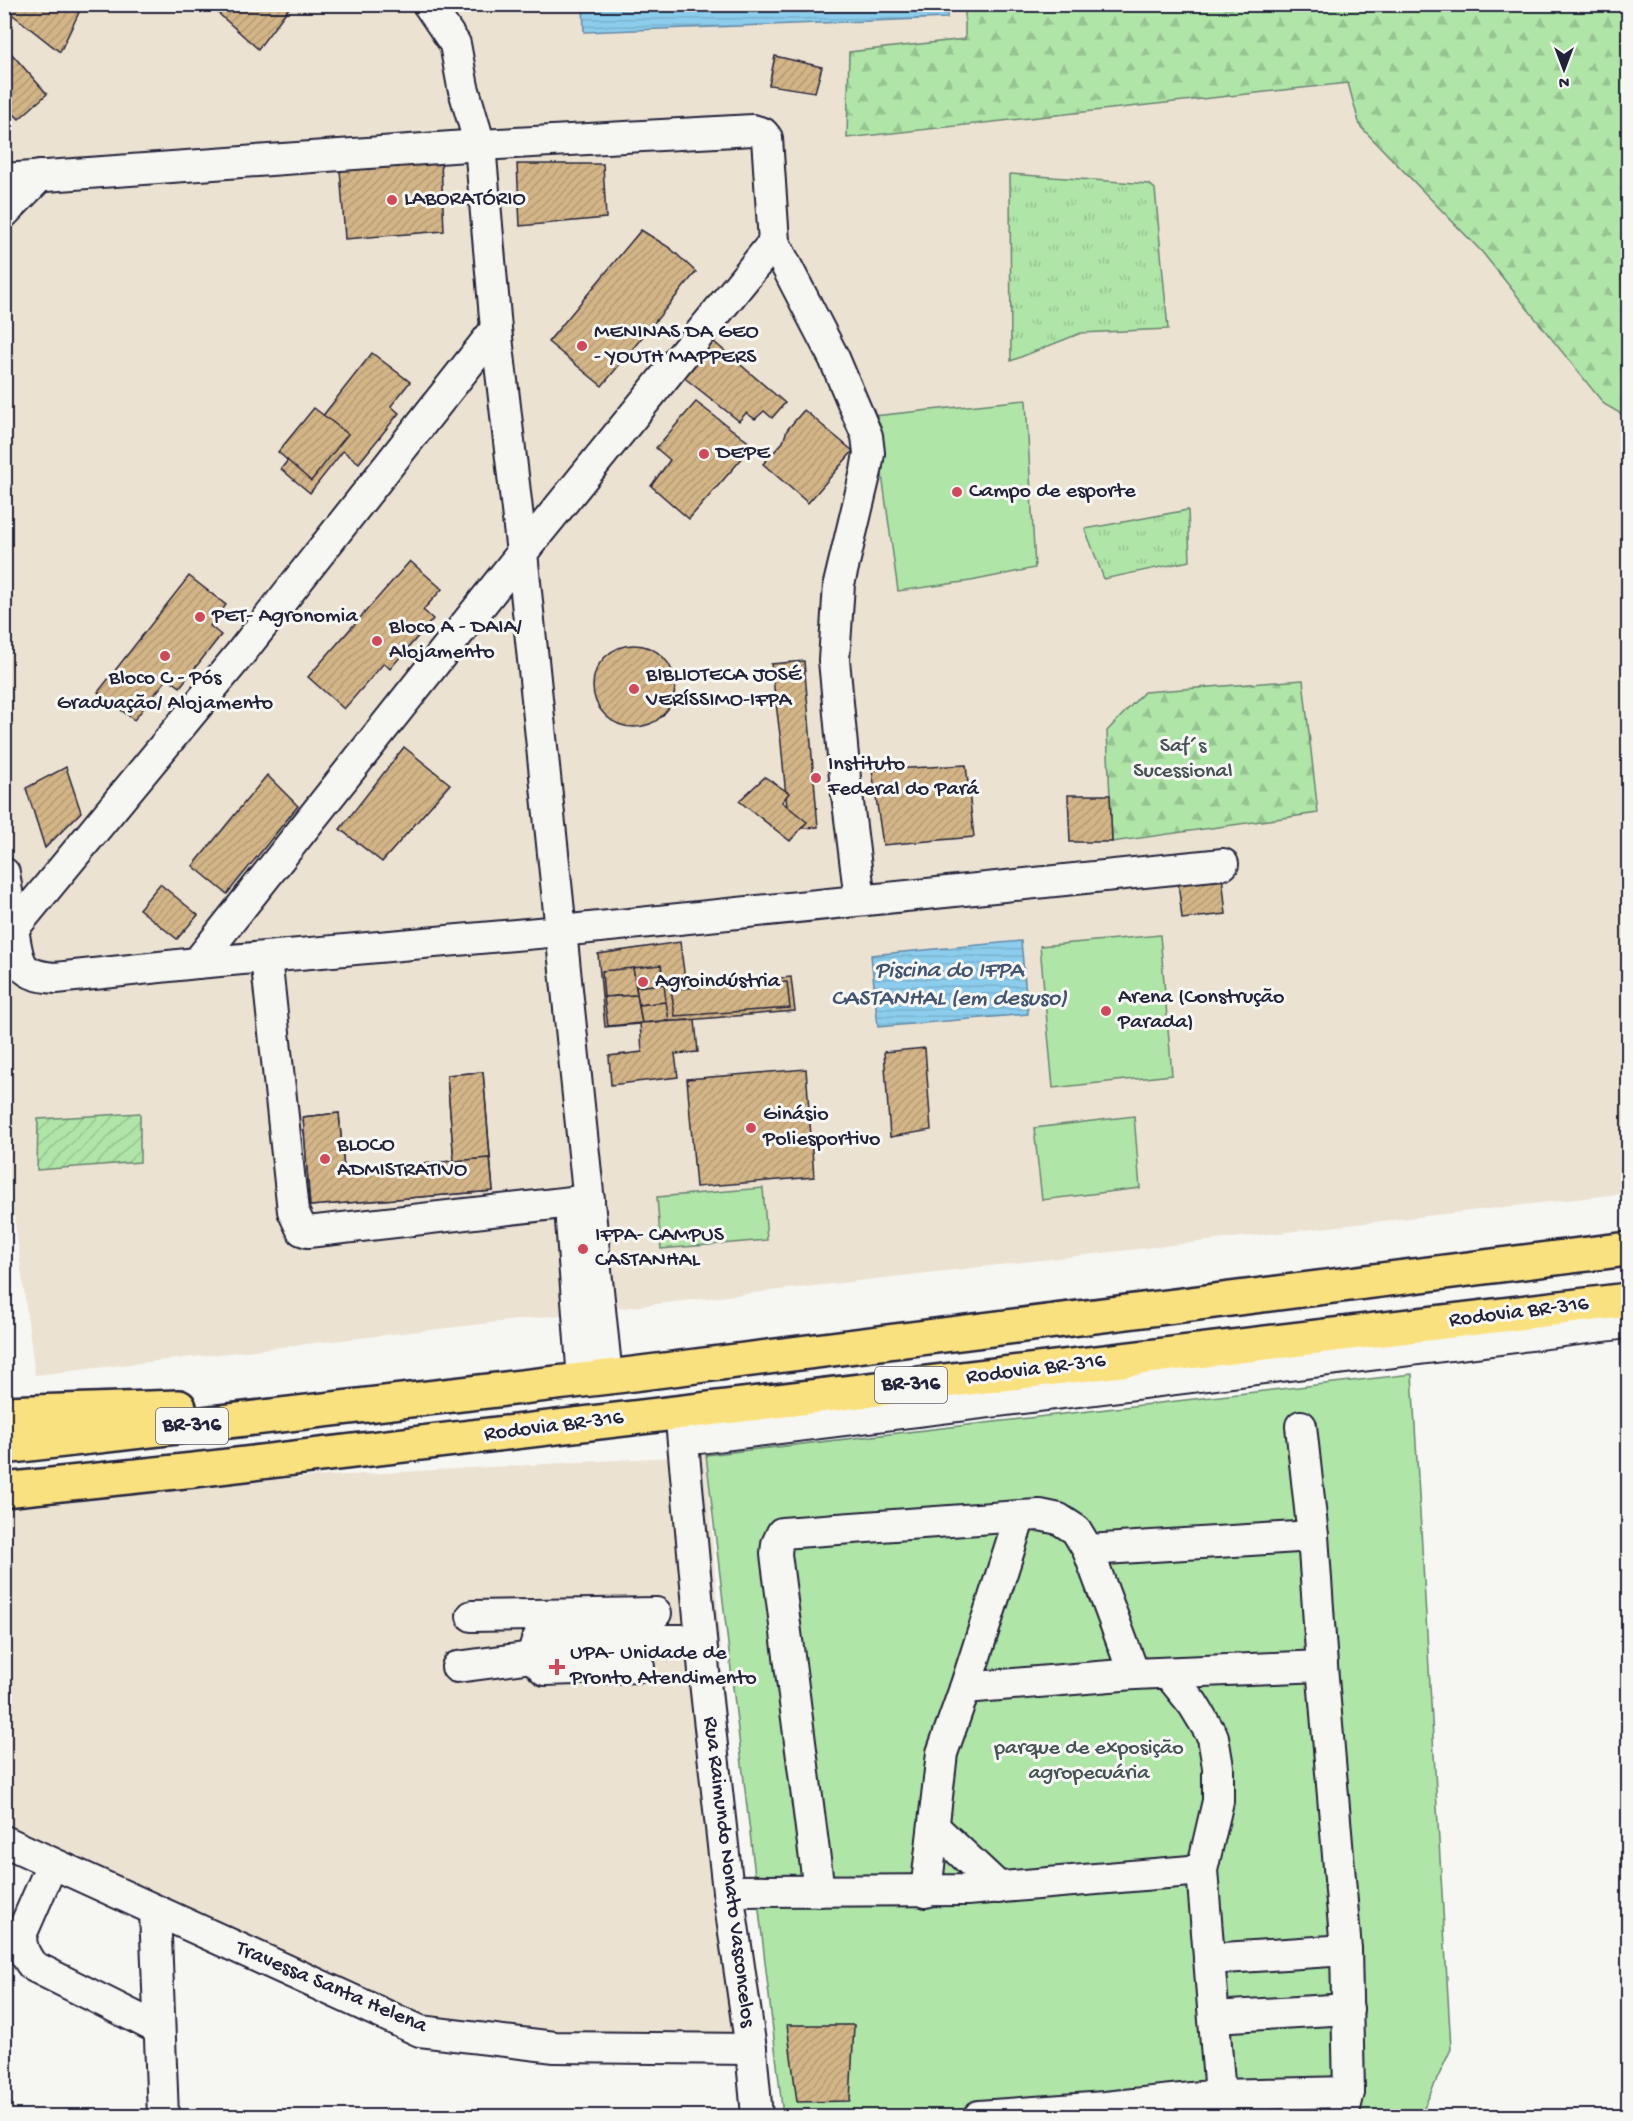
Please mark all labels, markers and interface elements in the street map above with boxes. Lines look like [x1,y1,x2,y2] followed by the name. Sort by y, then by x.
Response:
[1534,39,1594,99] north arrow
[1558,71,1569,90] text: N
[404,187,526,213] place label: LABORATÓRIO
[385,193,399,207] marker: LABORATÓRIO
[594,320,759,371] place label: MENINAS DA GEO - YOUTH MAPPERS
[575,339,589,353] marker: MENINAS DA GEO - YOUTH MAPPERS
[714,441,771,467] place label: DEPE
[697,447,711,461] marker: DEPE
[969,479,1136,505] place label: Campo de esporte
[950,485,964,499] marker: Campo de esporte
[211,604,358,630] place label: PET- Agronomia
[193,610,207,624] marker: PET- Agronomia
[388,615,522,666] place label: Bloco A - DAIA/ Alojamento
[370,634,384,648] marker: Bloco A - DAIA/ Alojamento
[158,649,172,663] marker: Bloco C - Pós Graduação/ Alojamento
[645,663,803,714] place label: BIBLIOTECA JOSÉ VERÍSSIMO-IFPA
[57,666,273,717] place label: Bloco C - Pós Graduação/ Alojamento
[627,682,641,696] marker: BIBLIOTECA JOSÉ VERÍSSIMO-IFPA
[1133,734,1233,785] park label: Saf´s Sucessional
[827,752,980,803] place label: Instituto Federal do Pará
[809,771,823,785] marker: Instituto Federal do Pará
[831,957,1067,1014] water label: Piscina do IFPA CASTANHAL (em desuso)
[655,969,781,995] place label: Agroindústria
[636,975,650,989] marker: Agroindústria
[1117,985,1284,1036] place label: Arena (Construção Parada)
[1099,1004,1113,1018] marker: Arena (Construção Parada)
[762,1102,881,1153] place label: Ginásio Poliesportivo
[744,1121,758,1135] marker: Ginásio Poliesportivo
[336,1133,467,1184] place label: BLOCO ADMISTRATIVO
[318,1152,332,1166] marker: BLOCO ADMISTRATIVO
[595,1223,725,1274] place label: IFPA- CAMPUS CASTANHAL
[576,1242,590,1256] marker: IFPA- CAMPUS CASTANHAL
[1448,1291,1591,1334] street label: Rodovia BR-316
[965,1348,1108,1391] street label: Rodovia BR-316
[875,1367,947,1403] road number: BR-316
[483,1405,626,1448] street label: Rodovia BR-316
[156,1408,228,1444] road number: BR-316
[569,1641,757,1692] place label: UPA- Unidade de Pronto Atendimento
[548,1658,566,1676] marker: UPA- Unidade de Pronto Atendimento
[696,1715,760,2030] street label: Rua Raimundo Nonato Vasconcelos
[993,1736,1184,1787] park label: parque de exposição agropecuária
[230,1935,431,2040] street label: Travessa Santa Helena

